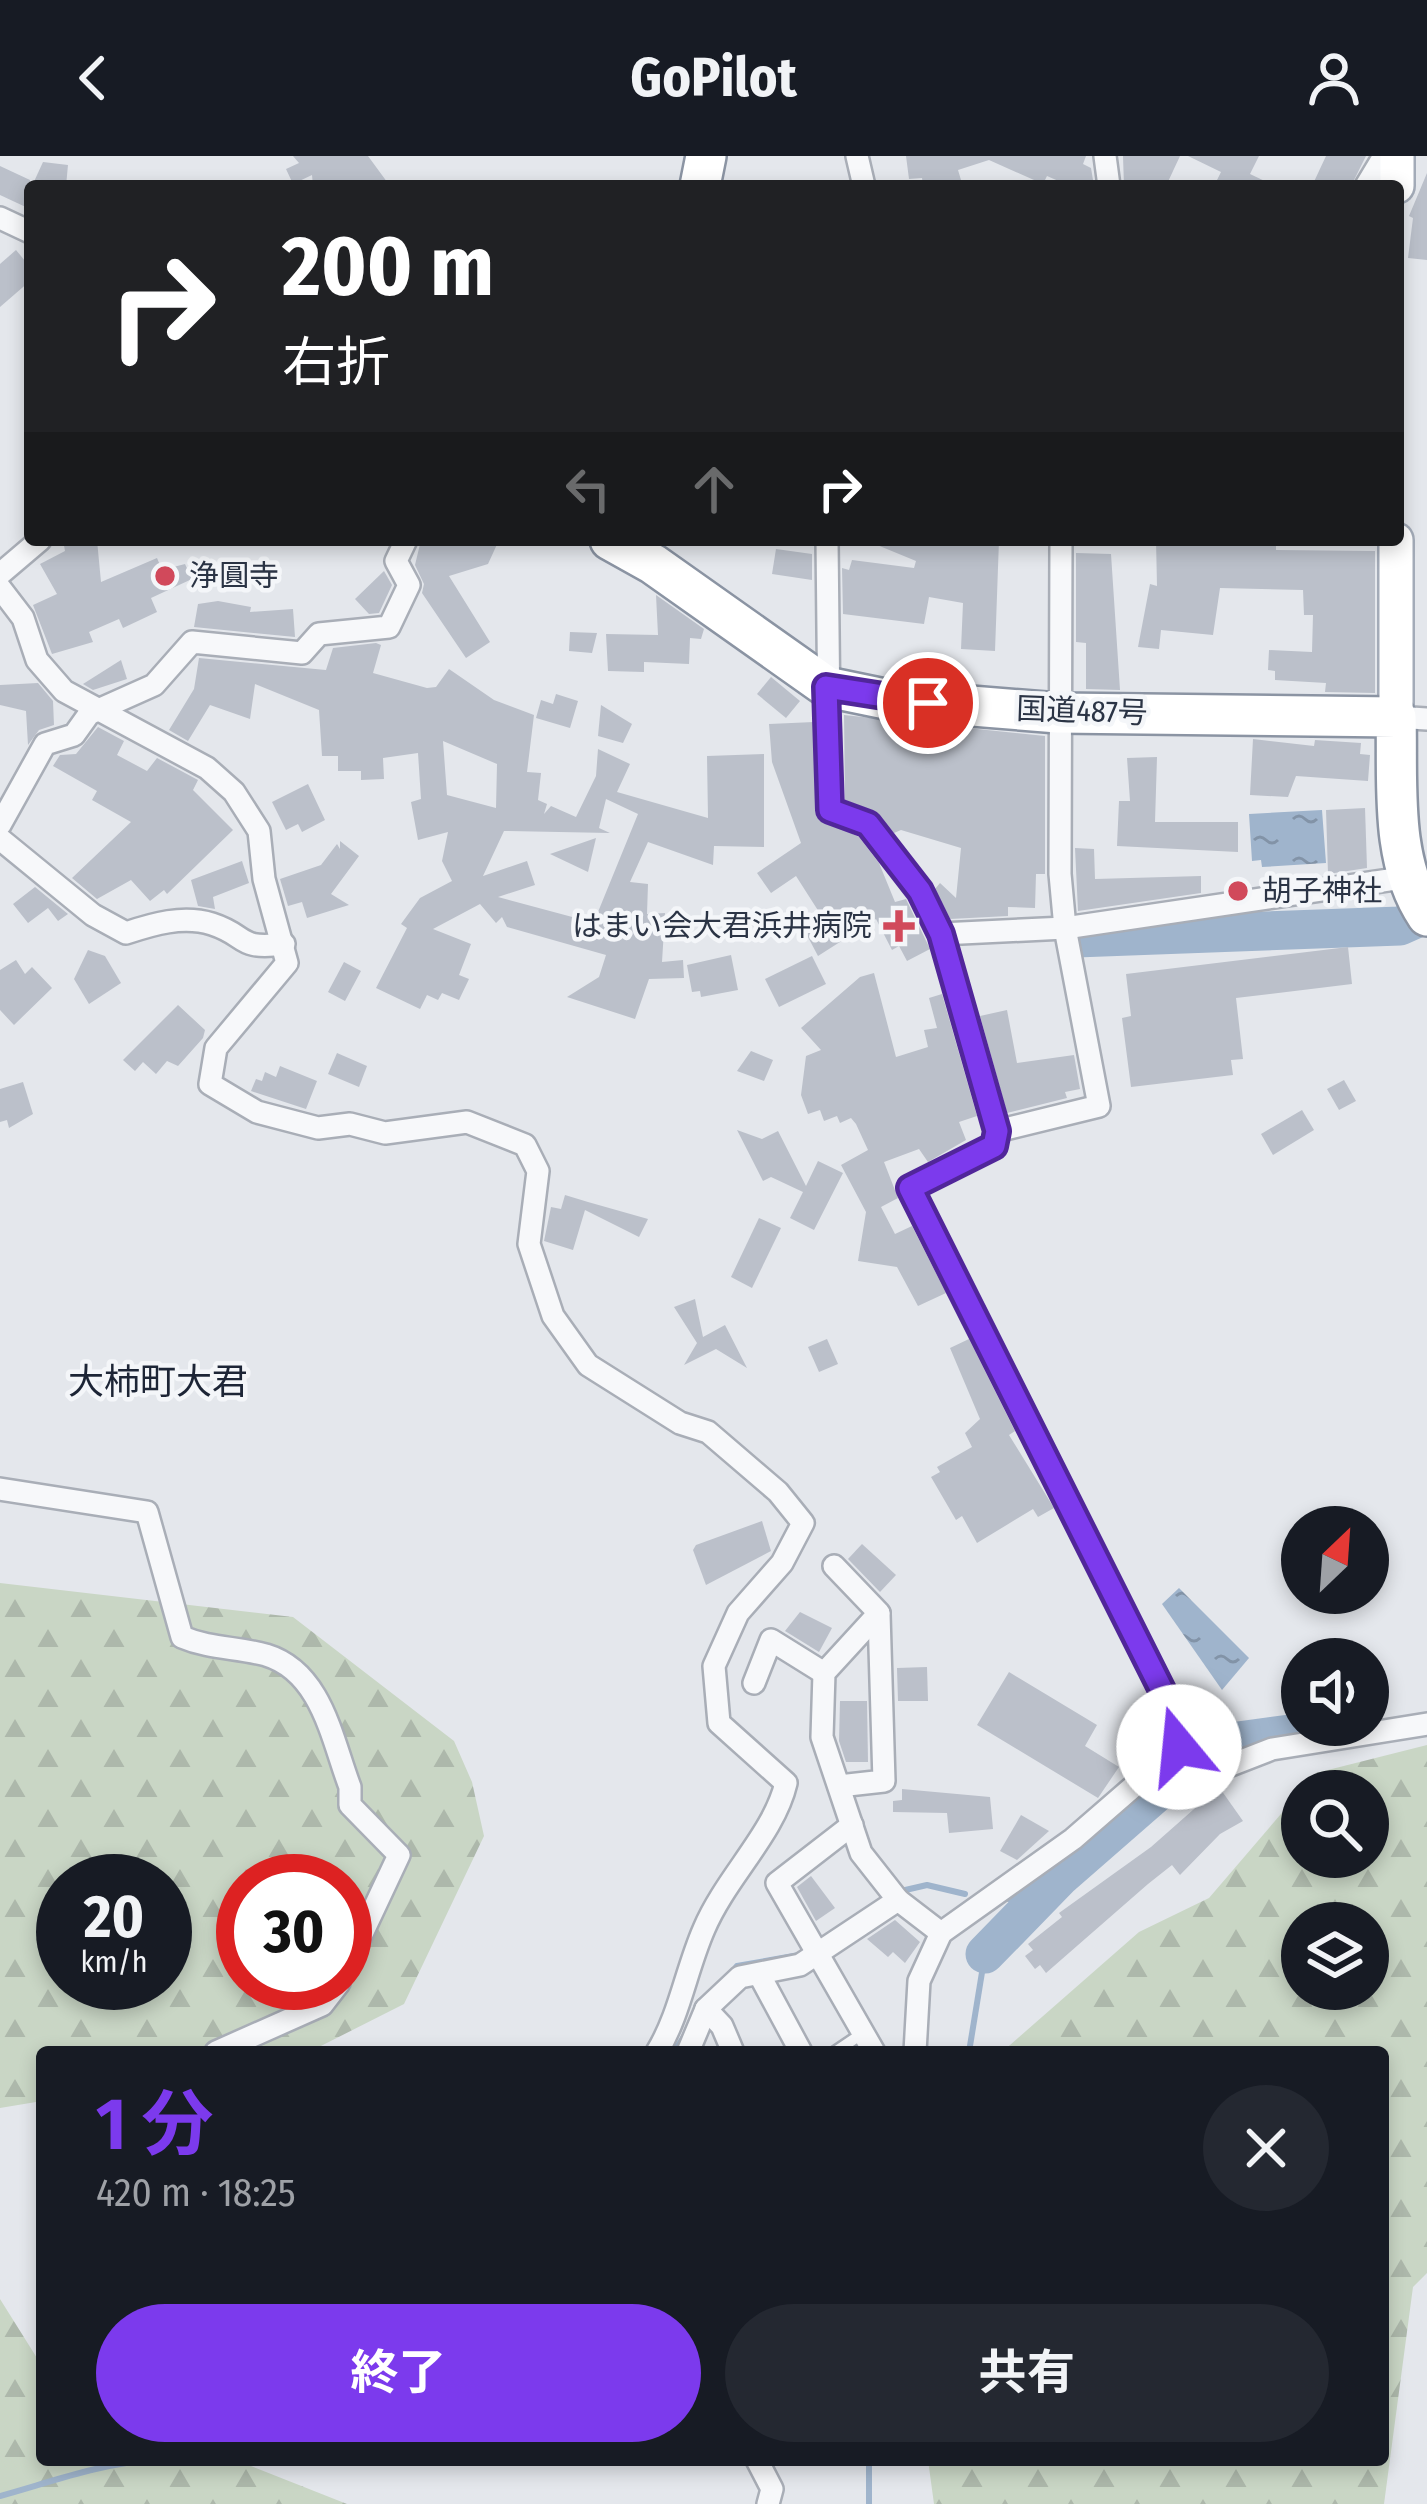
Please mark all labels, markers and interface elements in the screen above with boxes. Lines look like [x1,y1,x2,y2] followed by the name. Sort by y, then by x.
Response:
[60,45,126,111] icon: back
[1301,45,1367,111] icon: person
[630,46,797,110] text: GoPilot
[282,216,494,317] text: 200 m
[84,228,240,384] icon: right
[282,331,390,395] text: 右折
[555,456,621,522] icon: left
[681,456,747,522] icon: ahead
[807,456,873,522] icon: right
[189,558,279,594] place label: 浄圓寺
[152,563,178,589] marker: 浄圓寺
[877,652,979,754] pin
[895,670,961,736] icon: arrive
[1016,691,1148,731] street label: 国道487号
[1262,873,1382,909] place label: 胡子神社
[1225,878,1251,904] marker: 胡子神社
[572,908,872,944] place label: はまい会大君浜井病院
[883,910,915,942] marker: はまい会大君浜井病院
[68,1360,248,1404] district label: 大柿町大君
[1281,1506,1389,1614] north arrow
[1281,1506,1389,2010] map controls
[1281,1638,1389,1746] button: sound
[1116,1684,1242,1810] position arrow
[1281,1770,1389,1878] button: search
[216,1854,372,2010] speed limit sign: 30
[84,1881,144,1953] text: 20
[1281,1902,1389,2010] button: layers
[81,1944,147,1980] text: km/h
[96,2082,213,2168] text: 1 分
[1203,2085,1329,2211] button: close
[96,2170,296,2216] text: 420 m · 18:25
[96,2304,701,2442] button: 終了
[725,2304,1329,2442] button: 共有

